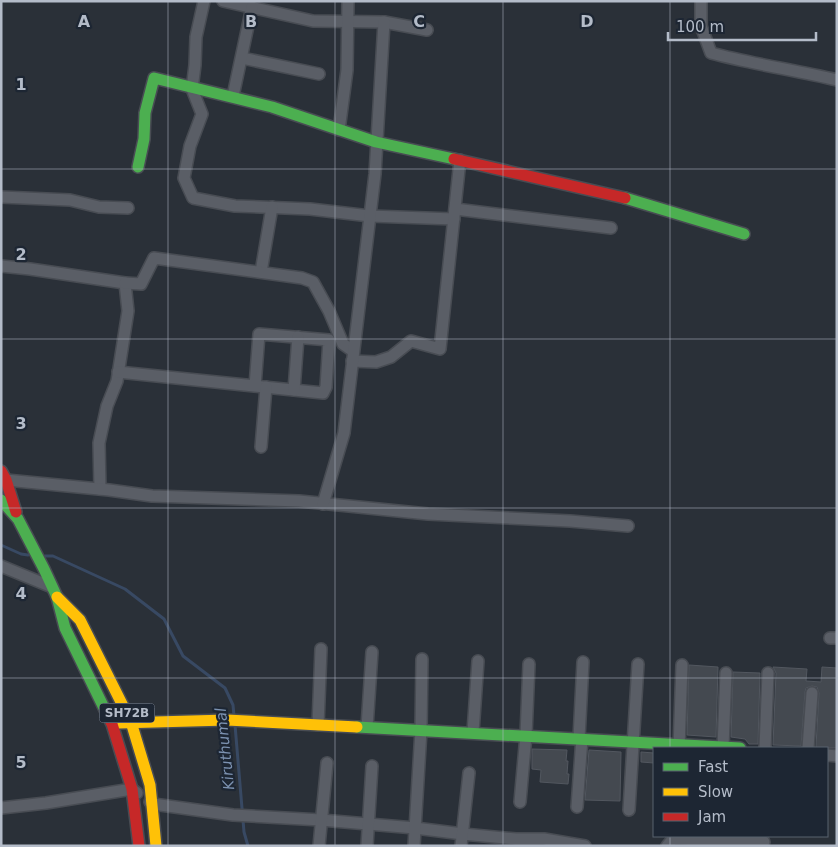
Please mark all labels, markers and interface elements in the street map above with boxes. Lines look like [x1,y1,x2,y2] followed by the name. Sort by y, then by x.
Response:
[668,10,816,42] scale bar
[78,12,91,31] text: A
[245,12,257,31] text: B
[413,12,425,31] text: C
[580,12,594,31] text: D
[676,18,724,36] text: 100 m
[15,75,27,94] text: 1
[15,245,27,264] text: 2
[15,414,27,433] text: 3
[15,584,27,603] text: 4
[100,704,154,722] road number: SH72B
[212,706,238,791] water label: Kiruthumal
[653,747,828,837] legend
[15,753,27,772] text: 5
[698,758,728,776] text: Fast
[698,783,733,801] text: Slow
[697,808,726,826] text: Jam

